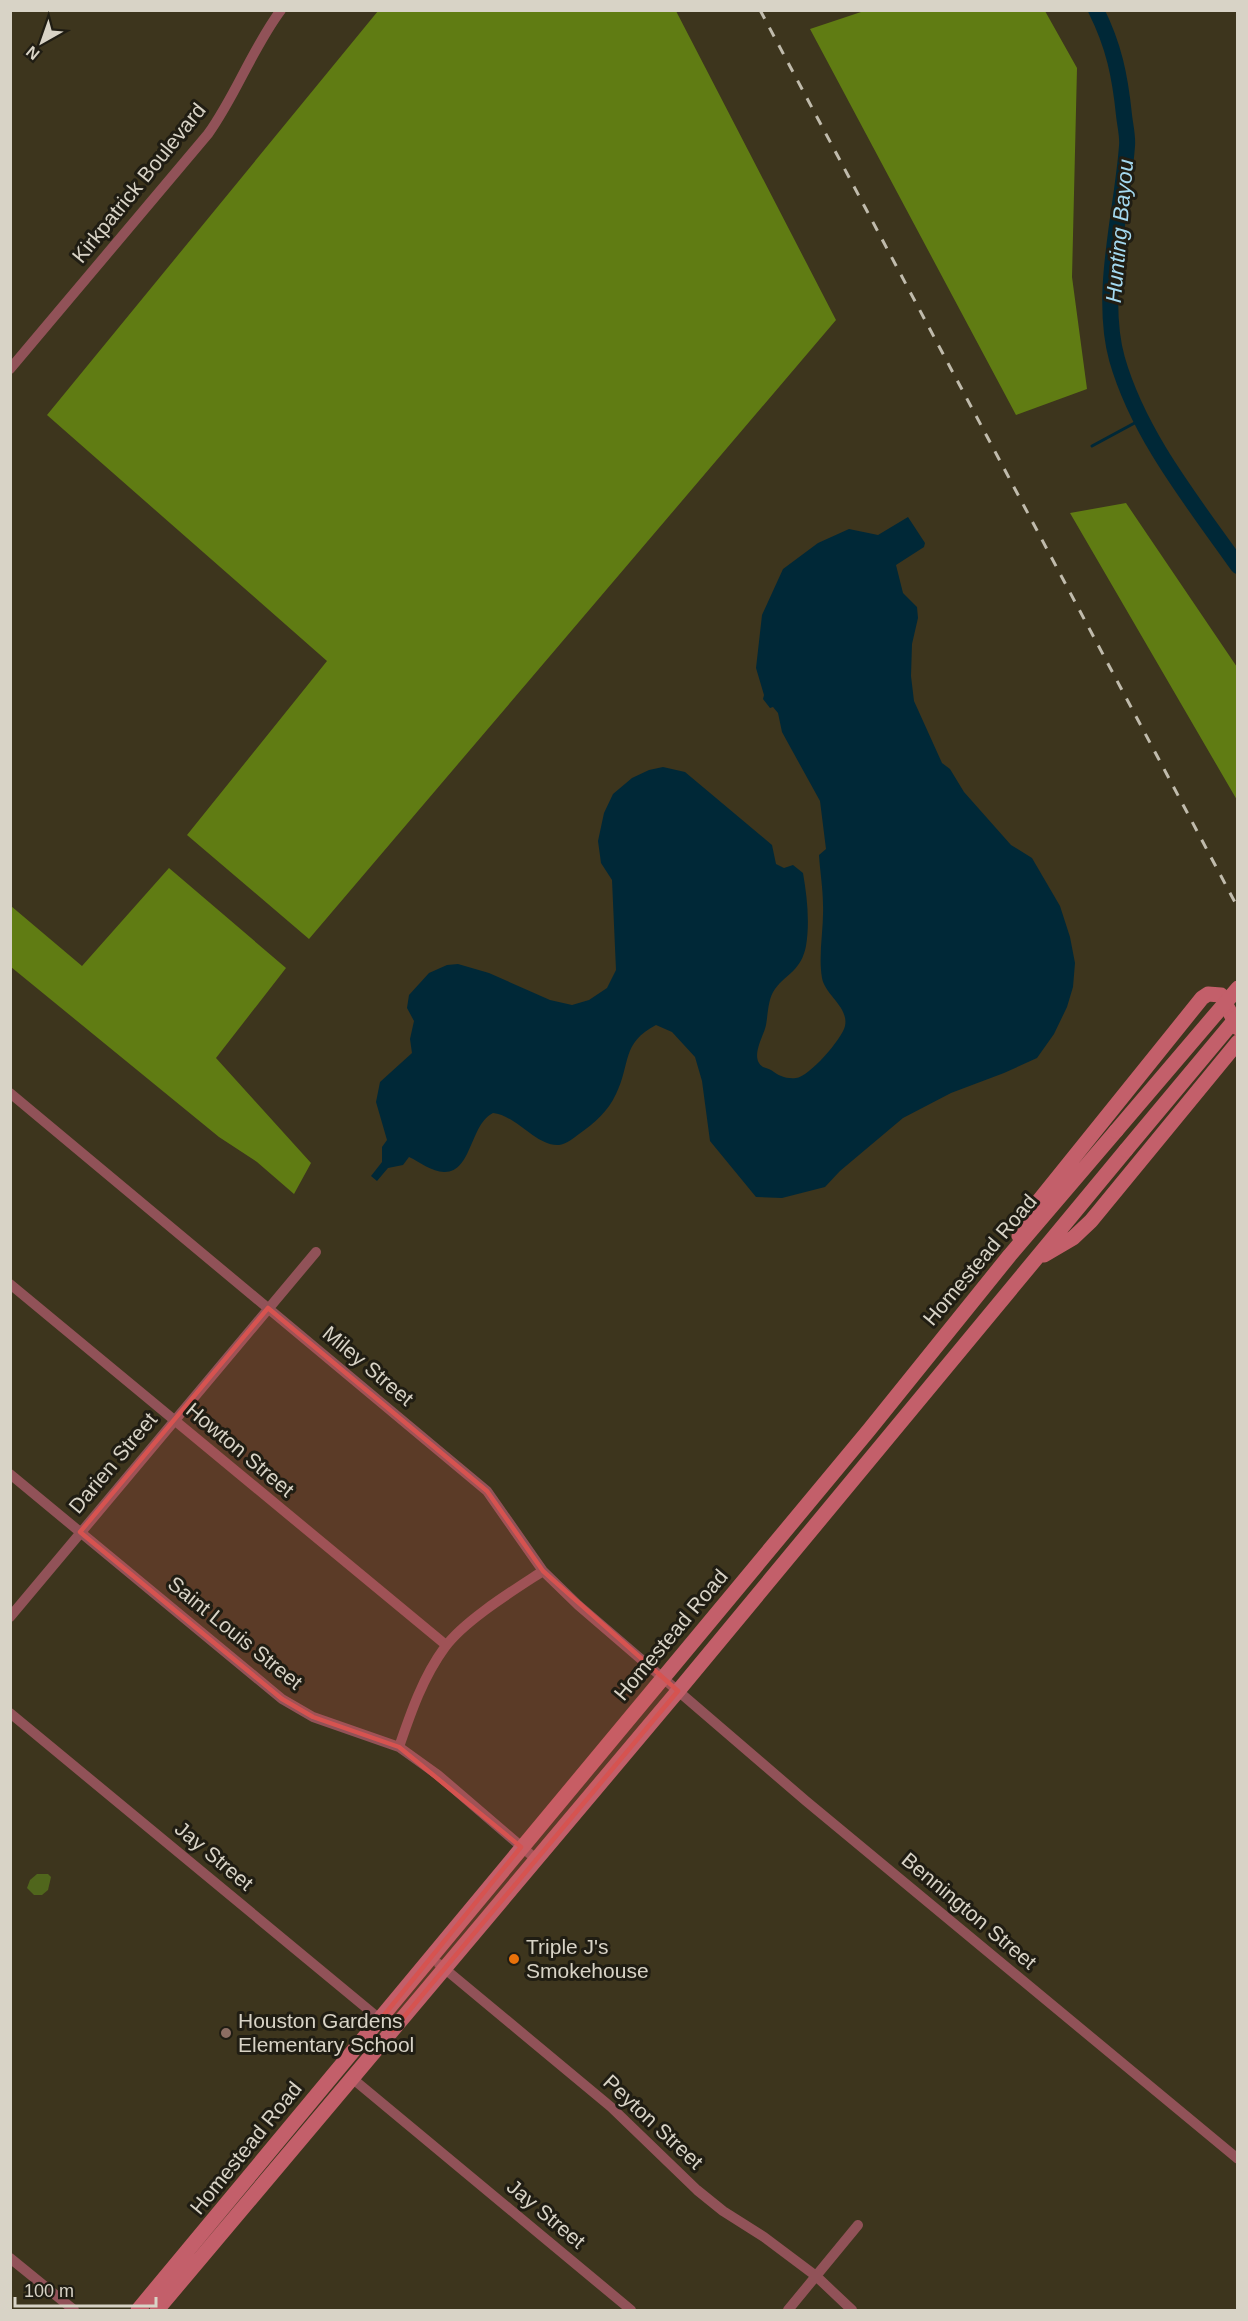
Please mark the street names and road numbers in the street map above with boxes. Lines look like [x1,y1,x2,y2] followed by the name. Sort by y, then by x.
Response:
[67,98,210,267] street label: Kirkpatrick Boulevard
[918,1190,1041,1330] street label: Homestead Road
[318,1321,418,1410] street label: Miley Street
[182,1398,299,1501] street label: Howton Street
[64,1408,161,1517] street label: Darien Street
[609,1565,732,1705] street label: Homestead Road
[164,1572,307,1694] street label: Saint Louis Street
[171,1816,258,1895] street label: Jay Street
[898,1848,1041,1974] street label: Bennington Street
[599,2070,708,2174] street label: Peyton Street
[185,2077,306,2218] street label: Homestead Road
[503,2174,590,2253] street label: Jay Street

